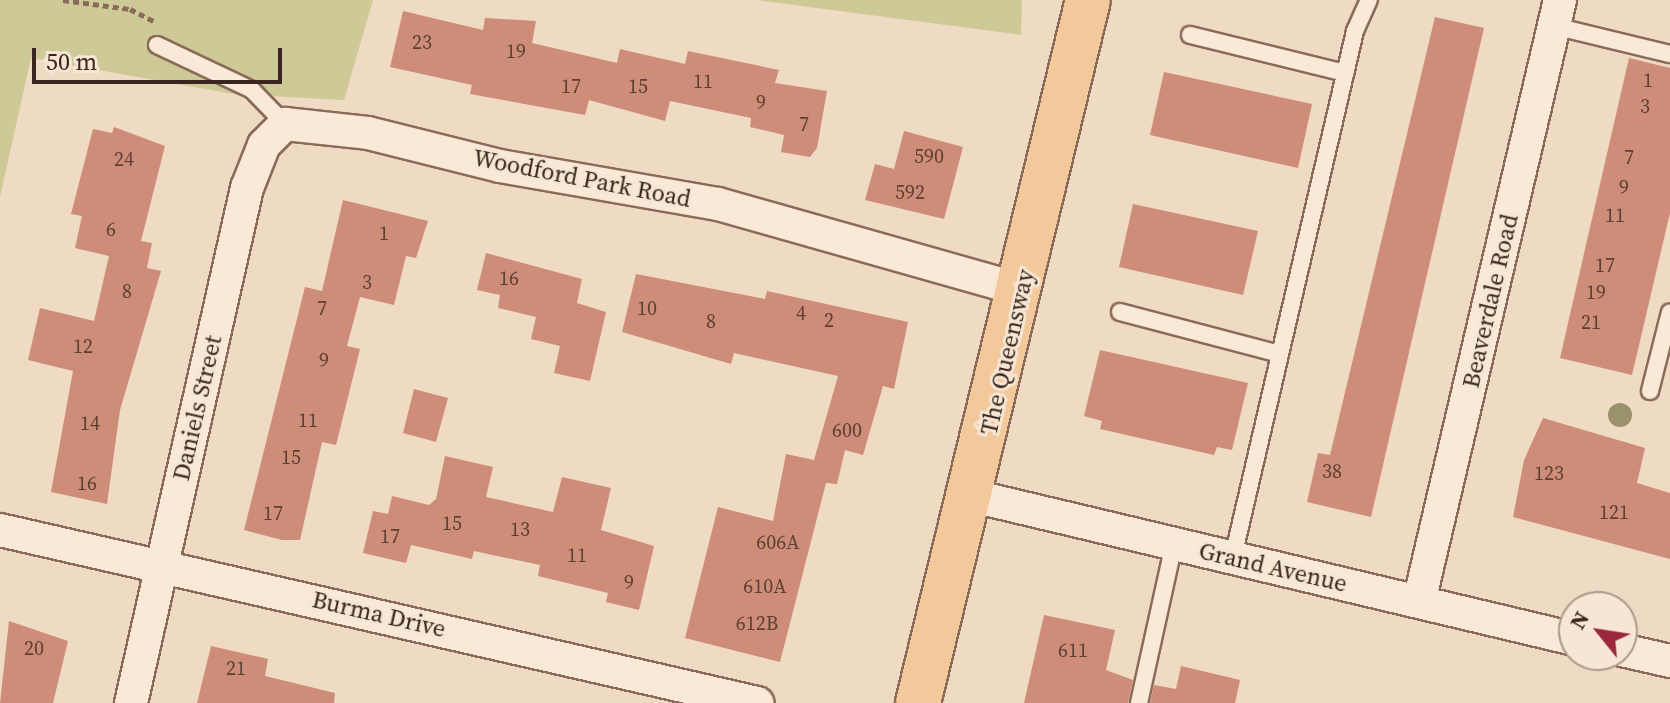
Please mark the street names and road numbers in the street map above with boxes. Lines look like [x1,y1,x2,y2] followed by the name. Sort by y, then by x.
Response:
[471,143,693,213] street label: Woodford Park Road
[1456,211,1524,391] street label: Beaverdale Road
[974,266,1040,438] street label: The Queensway
[166,333,228,483] street label: Daniels Street
[1196,536,1350,598] street label: Grand Avenue
[309,585,449,643] street label: Burma Drive

